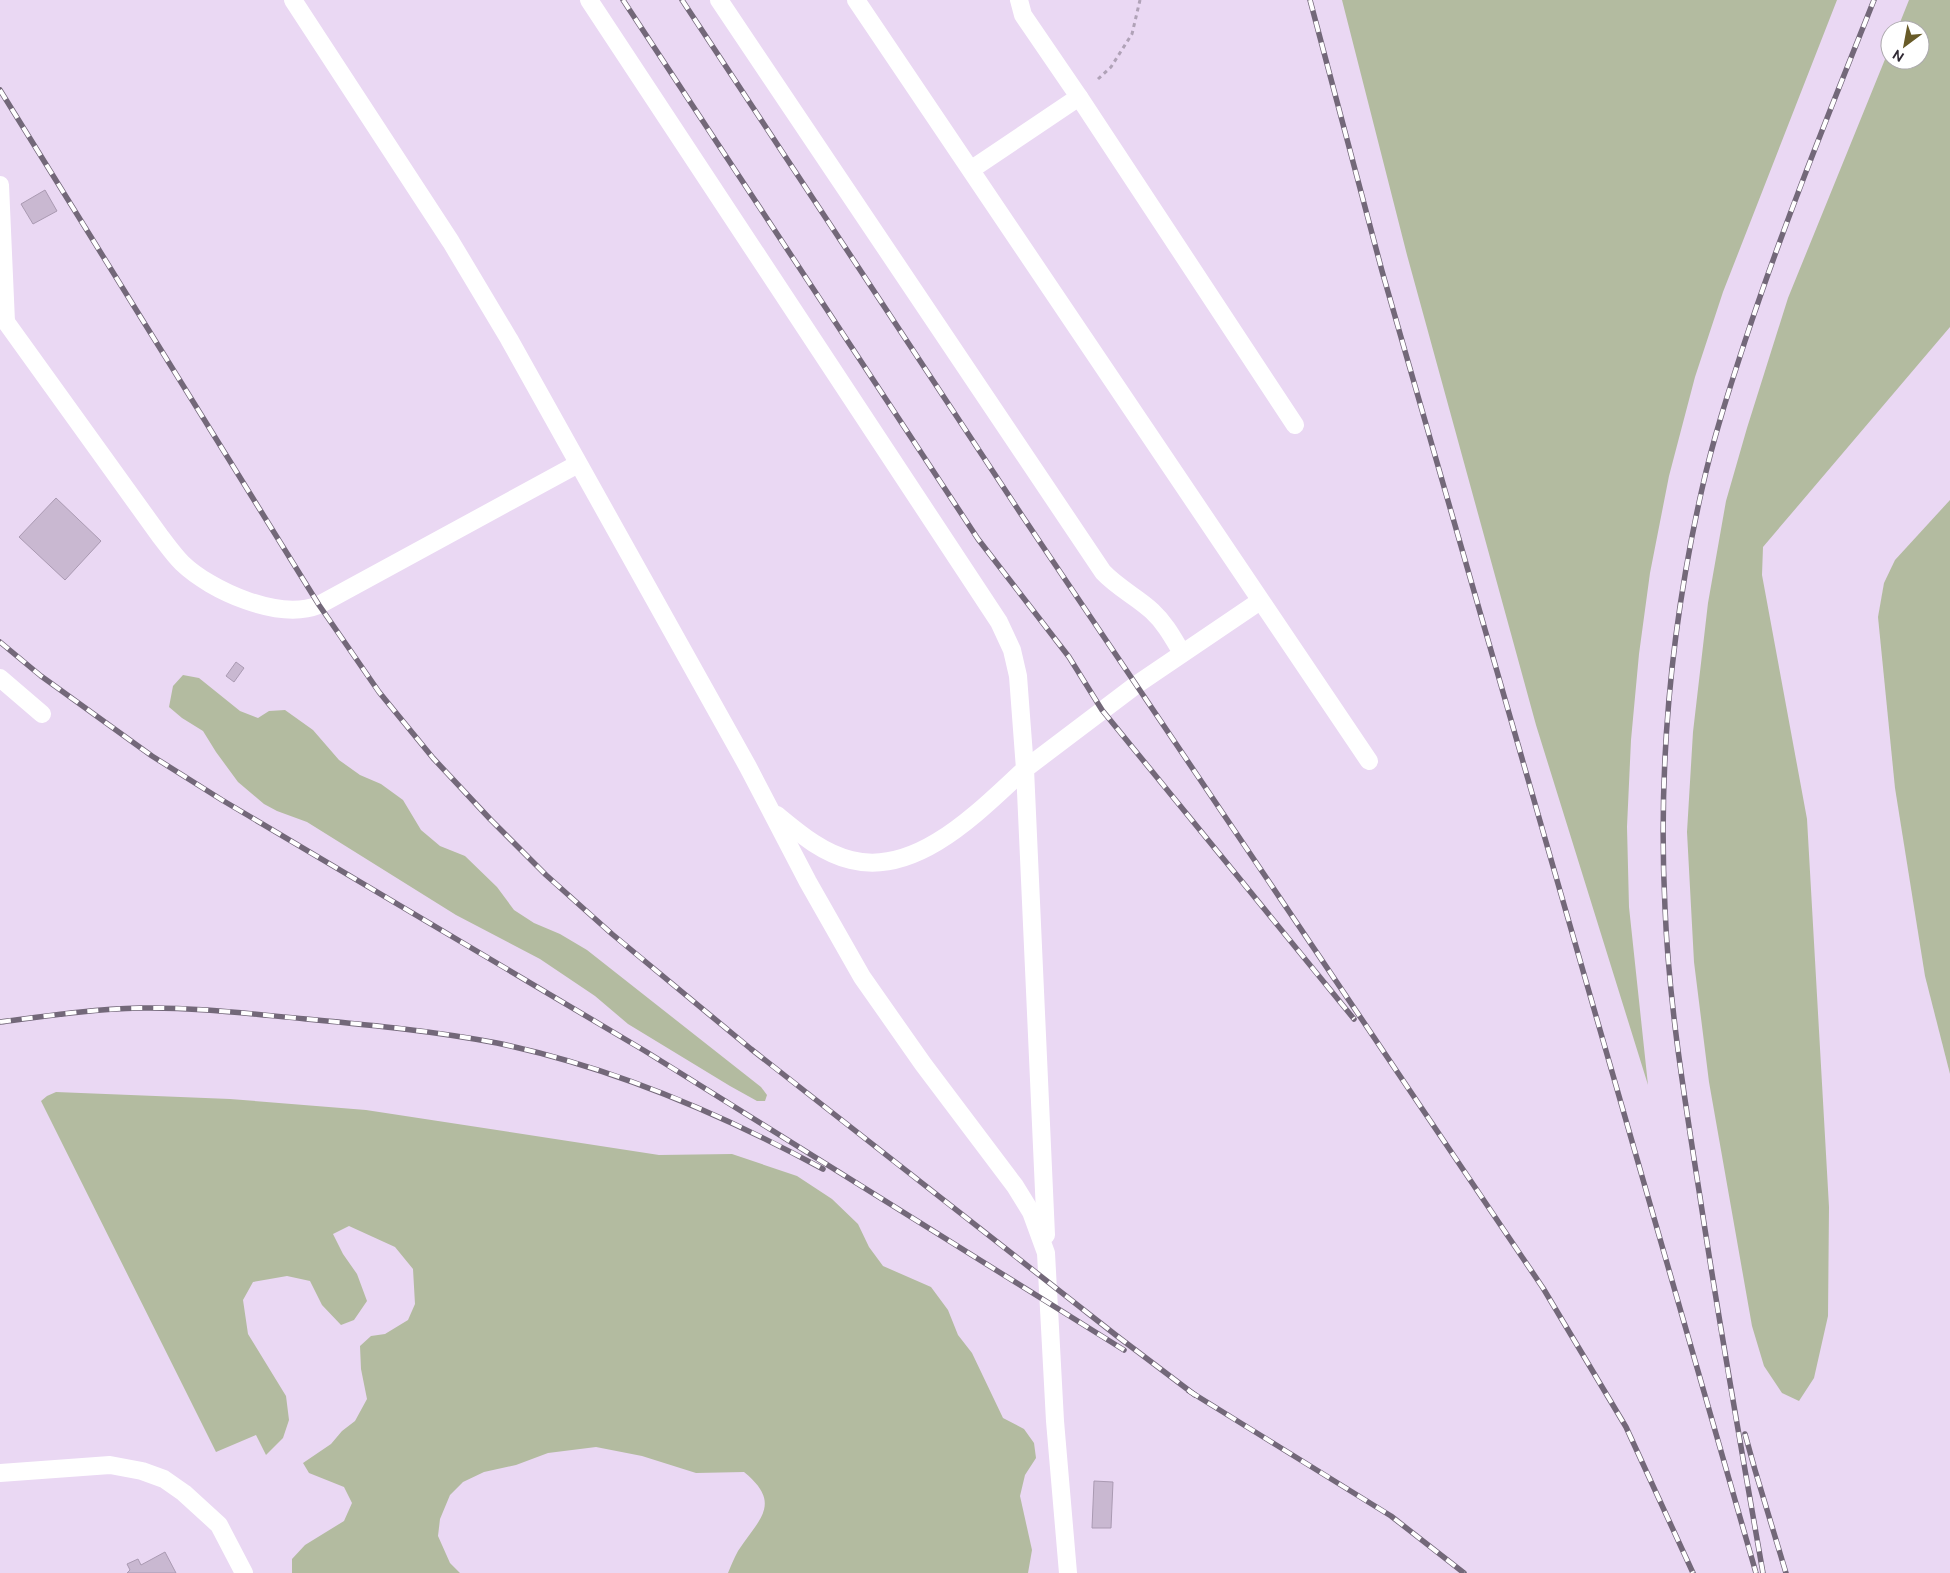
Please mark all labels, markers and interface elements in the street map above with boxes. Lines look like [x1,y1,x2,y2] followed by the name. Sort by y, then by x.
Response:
[1880,20,1930,70] north arrow
[1889,46,1907,66] text: N

